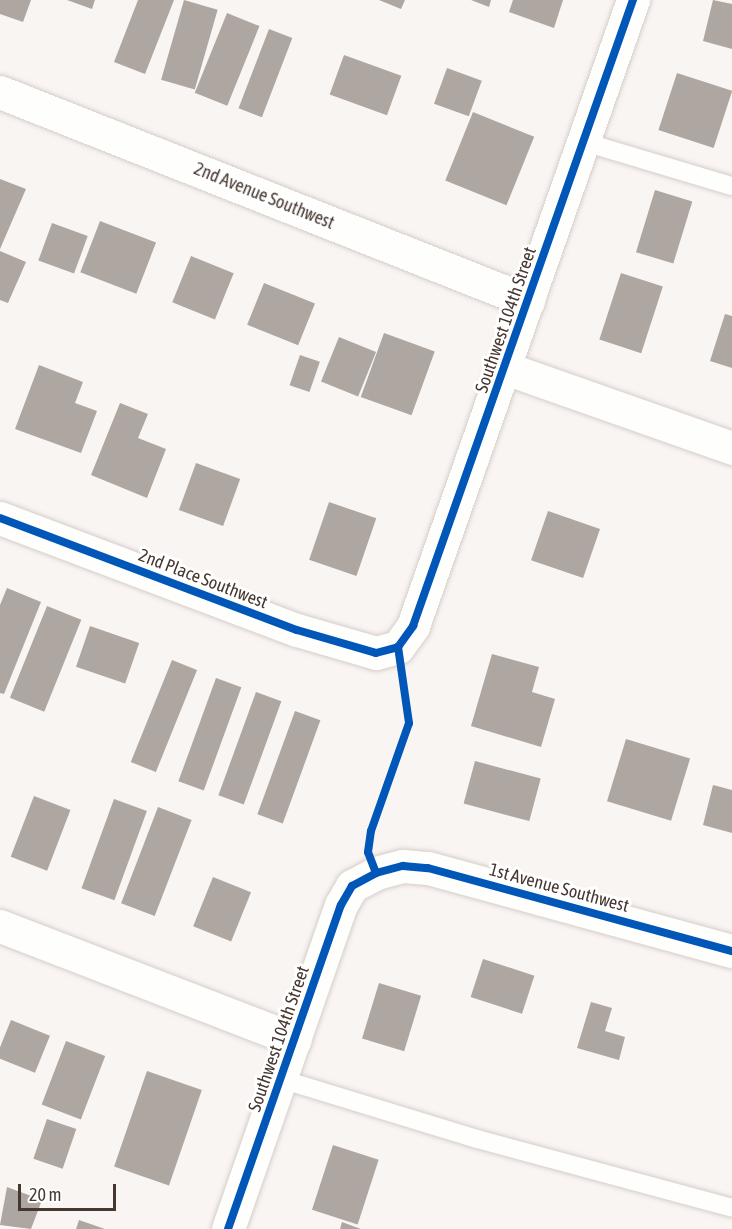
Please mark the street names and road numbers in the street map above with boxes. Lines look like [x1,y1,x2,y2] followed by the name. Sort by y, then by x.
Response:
[191,158,337,234] street label: 2nd Avenue Southwest
[471,244,541,396] street label: Southwest 104th Street
[135,544,271,614] street label: 2nd Place Southwest
[487,859,631,917] street label: 1st Avenue Southwest
[244,963,314,1115] street label: Southwest 104th Street

